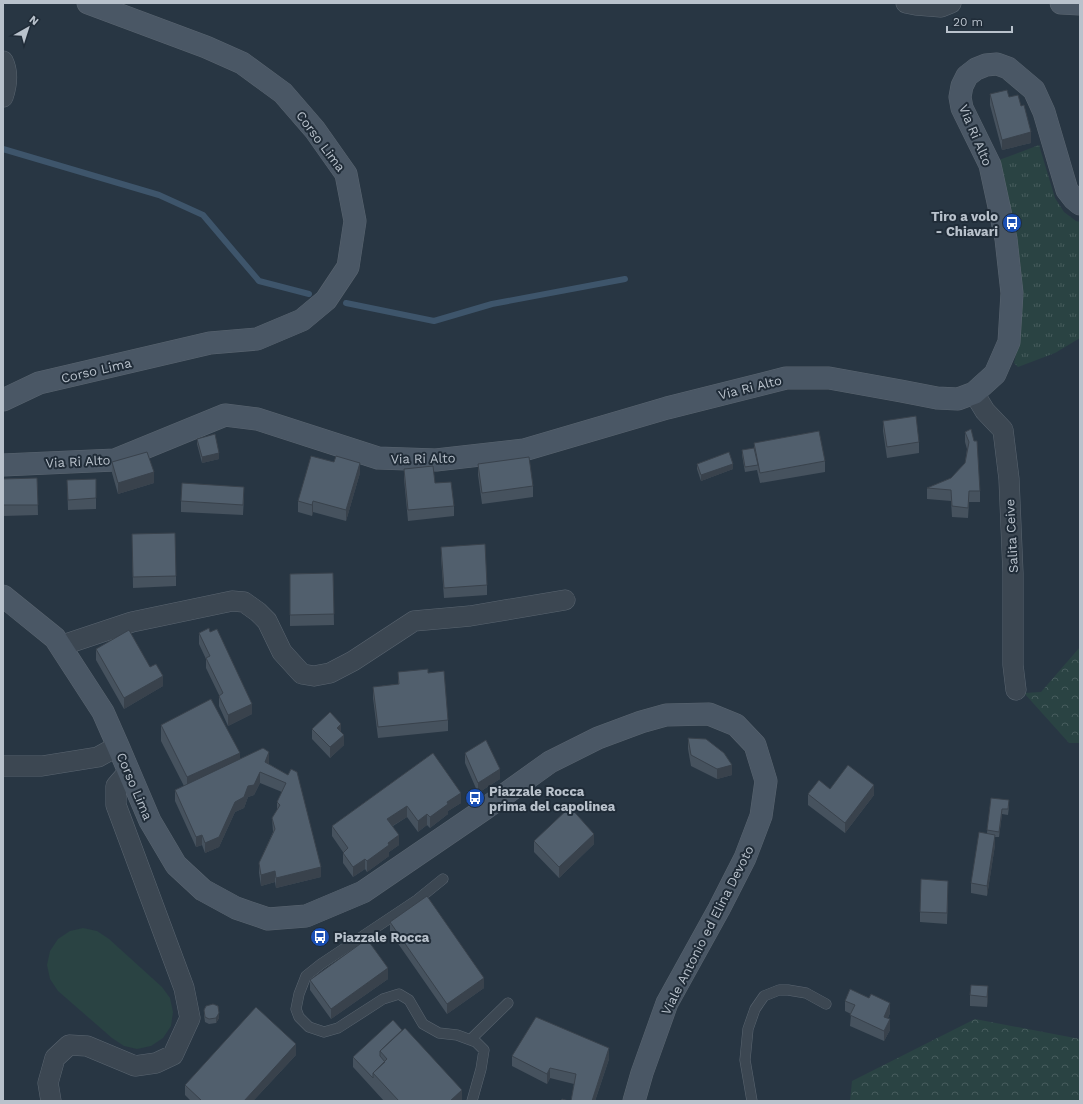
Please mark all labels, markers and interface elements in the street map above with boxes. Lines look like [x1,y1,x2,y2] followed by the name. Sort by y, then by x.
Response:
[8,8,48,48] north arrow
[947,8,1012,34] scale bar
[27,13,41,28] text: N
[953,15,983,29] text: 20 m
[956,102,995,168] street label: Via Ri Alto
[293,108,349,175] street label: Corso Lima
[931,209,998,239] place label: Tiro a volo - Chiavari
[1001,212,1023,234] bus stop icon: Tiro a volo - Chiavari
[59,355,133,386] street label: Corso Lima
[717,372,784,403] street label: Via Ri Alto
[390,450,456,467] street label: Via Ri Alto
[45,452,111,471] street label: Via Ri Alto
[1002,499,1021,573] street label: Salita Ceive
[114,750,156,823] street label: Corso Lima
[489,784,616,814] place label: Piazzale Rocca prima del capolinea
[464,787,486,809] bus stop icon: Piazzale Rocca prima del capolinea
[658,843,757,1017] street label: Viale Antonio ed Elina Devoto
[309,926,331,948] bus stop icon: Piazzale Rocca
[334,930,430,945] place label: Piazzale Rocca

